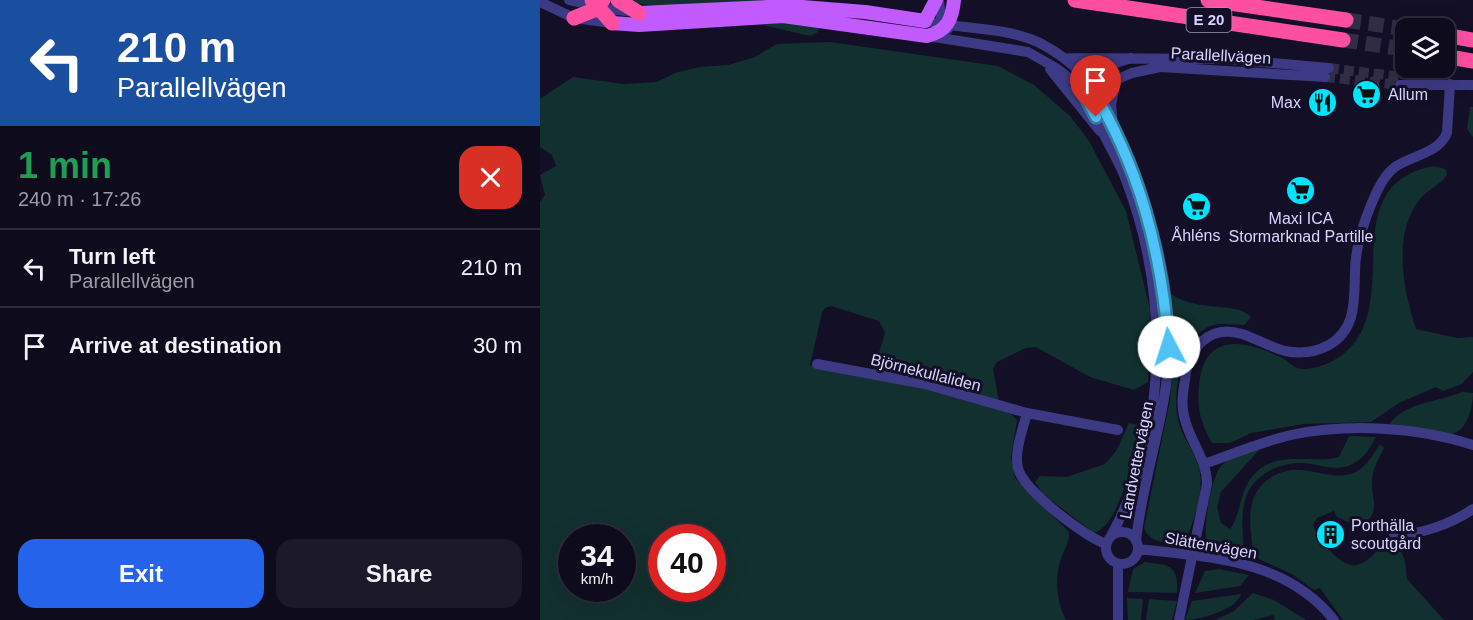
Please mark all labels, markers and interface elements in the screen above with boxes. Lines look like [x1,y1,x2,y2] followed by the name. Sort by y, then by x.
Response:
[1186,8,1232,32] road number: E 20
[1395,18,1455,78] map controls
[1395,18,1455,78] button: layers
[18,24,96,102] icon: left
[117,24,236,71] text: 210 m
[1170,44,1272,67] street label: Parallellvägen
[1070,55,1121,117] pin
[1079,64,1112,97] icon: arrive
[117,73,287,103] text: Parallellvägen
[1351,78,1383,110] supermarket icon: Allum
[1306,86,1338,118] restaurant icon: Max
[1388,86,1428,103] place label: Allum
[1271,94,1301,111] place label: Max
[18,145,112,186] text: 1 min
[459,146,522,209] button: close
[1285,174,1317,206] supermarket icon: Maxi ICA Stormarknad Partille
[18,188,141,210] text: 240 m · 17:26
[1180,191,1212,223] supermarket icon: Åhléns
[1229,210,1374,245] place label: Maxi ICA Stormarknad Partille
[1172,226,1220,244] place label: Åhléns
[69,244,155,269] text: Turn left
[18,252,51,285] icon: left
[461,255,522,280] text: 210 m
[69,270,195,292] text: Parallellvägen
[1137,315,1201,379] position arrow
[18,330,51,363] icon: arrive
[69,333,282,358] text: Arrive at destination
[473,333,522,358] text: 30 m
[869,351,983,394] street label: Björnekullaliden
[1117,400,1156,520] street label: Landvettervägen
[1351,517,1421,552] place label: Porthälla scoutgård
[1314,518,1346,550] building icon: Porthälla scoutgård
[648,524,726,602] speed limit sign: 40
[1163,529,1258,562] street label: Slättenvägen
[18,539,264,608] button: Exit
[276,539,522,608] button: Share
[580,539,614,572] text: 34
[581,570,613,587] text: km/h

